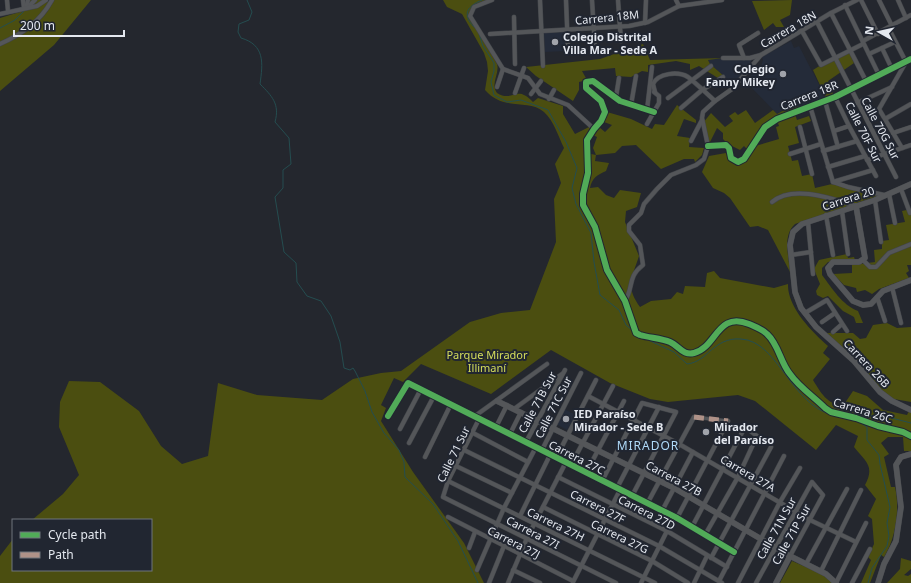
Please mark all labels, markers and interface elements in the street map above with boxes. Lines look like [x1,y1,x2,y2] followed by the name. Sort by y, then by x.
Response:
[574,6,640,28] street label: Carrera 18M
[757,7,819,51] street label: Carrera 18N
[14,12,124,38] scale bar
[859,12,899,52] north arrow
[20,17,55,34] text: 200 m
[861,25,877,36] text: N
[563,29,658,57] place label: Colegio Distrital Villa Mar - Sede A
[550,37,560,47] marker: Colegio Distrital Villa Mar - Sede A
[706,61,776,89] place label: Colegio Fanny Mikey
[778,69,788,79] marker: Colegio Fanny Mikey
[778,77,840,113] street label: Carrera 18R
[858,94,904,162] street label: Calle 70G Sur
[842,99,886,165] street label: Calle 70F Sur
[820,183,876,213] street label: Carrera 20
[841,335,893,391] street label: Carrera 26B
[446,347,528,375] park label: Parque Mirador Illimaní
[514,368,560,435] street label: Calle 71B Sur
[531,373,575,441] street label: Calle 71C Sur
[832,394,894,426] street label: Carrera 26C
[574,406,663,434] place label: IED Paraíso Mirador - Sede B
[561,414,571,424] marker: IED Paraíso Mirador - Sede B
[714,419,774,447] place label: Mirador del Paraíso
[433,423,473,485] street label: Calle 71 Sur
[701,427,711,437] marker: Mirador del Paraíso
[546,436,608,478] street label: Carrera 27C
[617,437,679,454] district label: MIRADOR
[718,451,779,495] street label: Carrera 27A
[643,457,705,499] street label: Carrera 27B
[568,486,628,526] street label: Carrera 27F
[616,491,678,533] street label: Carrera 27D
[753,494,800,562] street label: Calle 71N Sur
[768,501,814,567] street label: Calle 71P Sur
[525,504,587,544] street label: Carrera 27H
[504,512,562,552] street label: Carrera 27I
[589,516,651,556] street label: Carrera 27G
[12,519,152,571] legend
[485,522,543,562] street label: Carrera 27J
[48,526,106,543] text: Cycle path
[48,546,74,563] text: Path

